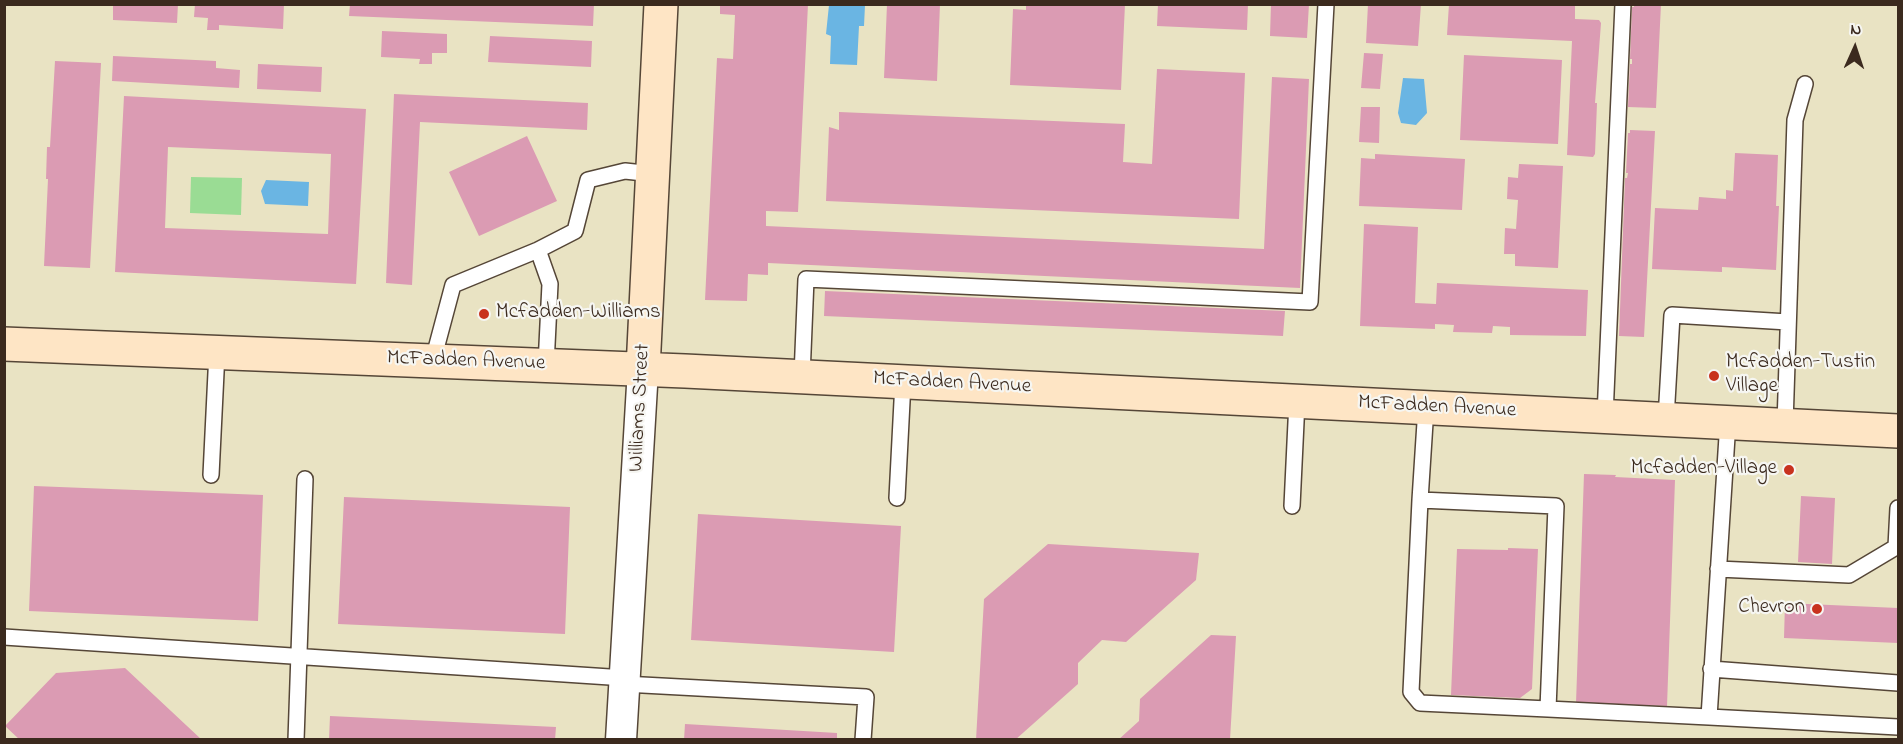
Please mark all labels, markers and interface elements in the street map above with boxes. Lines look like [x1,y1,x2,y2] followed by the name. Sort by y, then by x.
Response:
[1825,18,1885,78] north arrow
[1850,18,1862,42] text: N
[496,301,661,327] place label: Mcfadden-Williams
[477,307,491,321] marker: Mcfadden-Williams
[625,343,657,473] street label: Williams Street
[386,347,546,377] street label: McFadden Avenue
[1726,351,1875,401] place label: Mcfadden-Tustin Village
[872,367,1032,401] street label: McFadden Avenue
[1707,369,1721,383] marker: Mcfadden-Tustin Village
[1357,391,1517,425] street label: McFadden Avenue
[1631,457,1777,483] place label: Mcfadden-Village
[1782,463,1796,477] marker: Mcfadden-Village
[1738,596,1805,622] place label: Chevron
[1810,602,1824,616] marker: Chevron

